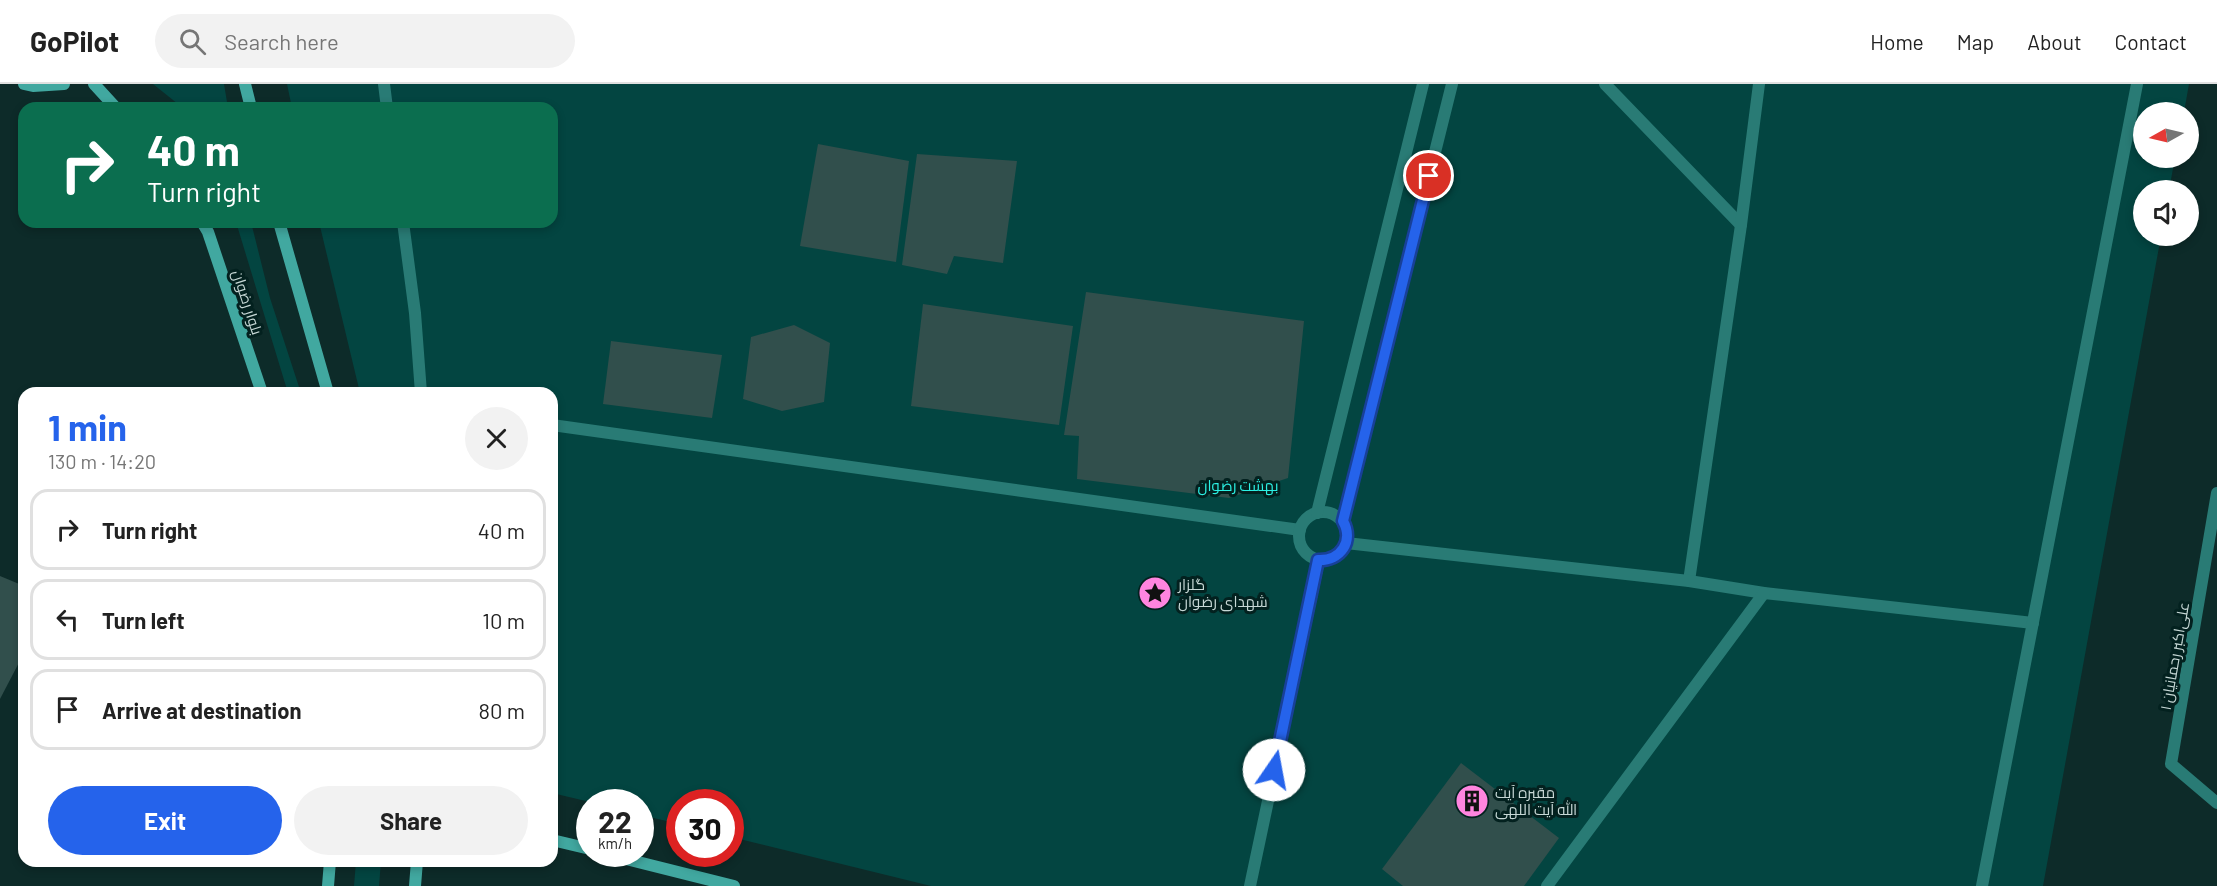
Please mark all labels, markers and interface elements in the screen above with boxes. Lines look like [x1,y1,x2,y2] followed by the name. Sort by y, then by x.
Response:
[155,14,575,68] search box
[30,24,119,58] text: GoPilot
[176,25,209,58] icon: search
[224,28,339,54] text: Search here
[1870,29,1924,54] text: Home
[1957,29,1994,54] text: Map
[2027,29,2082,54] text: About
[2115,29,2187,54] text: Contact
[2133,102,2199,168] north arrow
[2133,102,2199,246] map controls
[147,124,240,174] text: 40 m
[48,126,126,204] icon: right
[1403,150,1454,201] pin
[1412,159,1445,192] icon: arrive
[147,175,261,207] text: Turn right
[2133,180,2199,246] button: sound
[227,267,267,337] street label: بلوار رضوان
[48,405,127,448] text: 1 min
[465,407,528,470] button: close
[48,449,156,473] text: 130 m · 14:20
[1197,476,1279,496] park label: بهشت رضوان
[51,513,84,546] icon: right
[102,517,197,543] text: Turn right
[478,517,525,543] text: 40 m
[1137,575,1173,611] place icon: گلزار شهدای رضوان
[1177,575,1268,612] place label: گلزار شهدای رضوان
[2156,601,2194,712] street label: علی‌اکبر رحمانیان ۱
[51,603,84,636] icon: left
[102,607,185,633] text: Turn left
[482,607,525,633] text: 10 m
[51,693,84,726] icon: arrive
[102,697,301,723] text: Arrive at destination
[479,697,525,723] text: 80 m
[1242,738,1306,802] position arrow
[1454,783,1490,819] building icon: مقبره آیت الله آیت اللهی
[1495,783,1577,820] place label: مقبره آیت الله آیت اللهی
[48,786,282,855] button: Exit
[294,786,528,855] button: Share
[666,789,744,867] speed limit sign: 30
[598,803,632,839] text: 22
[598,834,632,852] text: km/h

